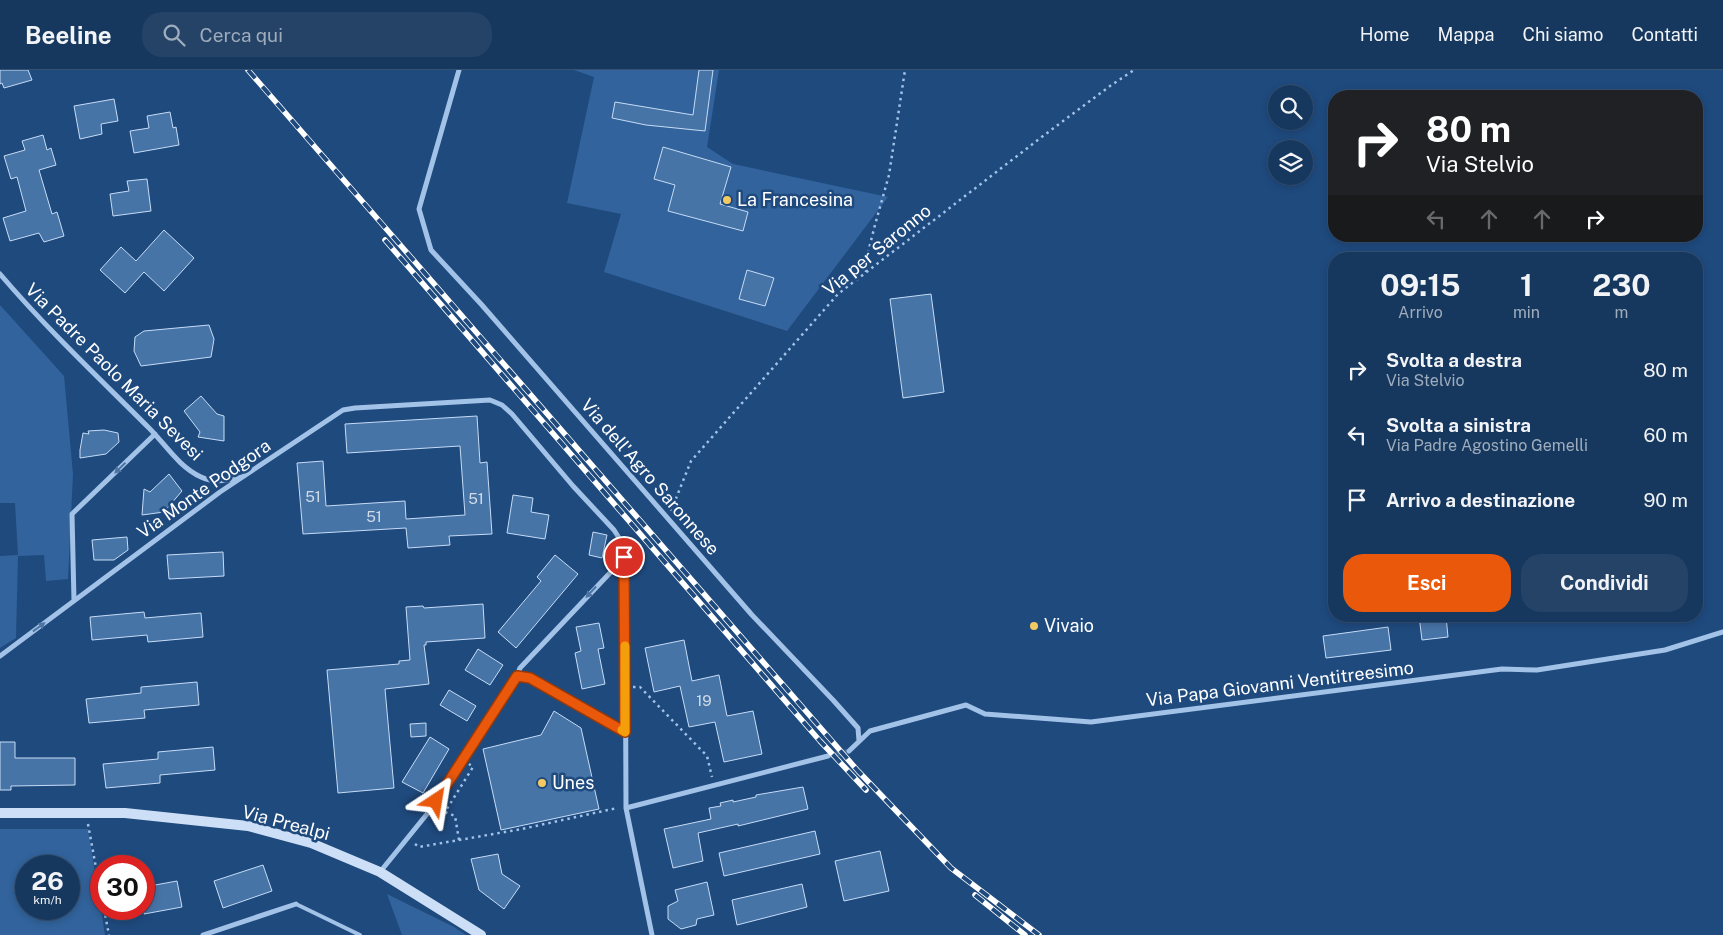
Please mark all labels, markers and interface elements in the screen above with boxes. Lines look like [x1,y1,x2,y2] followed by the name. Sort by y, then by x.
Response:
[142,12,492,57] search box
[25,21,112,49] text: Beeline
[160,21,188,49] icon: search
[200,24,283,46] text: Cerca qui
[1360,24,1409,45] text: Home
[1437,24,1495,45] text: Mappa
[1523,24,1603,45] text: Chi siamo
[1631,24,1698,45] text: Contatti
[1268,85,1313,185] map controls
[1268,85,1313,130] button: search
[1426,109,1511,150] text: 80 m
[1343,110,1408,175] icon: right
[1268,140,1313,185] button: layers
[1426,151,1534,177] text: Via Stelvio
[737,189,853,210] place label: La Francesina
[721,194,733,206] marker: La Francesina
[818,200,935,300] street label: Via per Saronno
[1422,205,1450,233] icon: left
[1475,205,1503,233] icon: ahead
[1528,205,1556,233] icon: ahead
[1581,205,1609,233] icon: right
[1380,267,1461,303] text: 09:15
[1520,267,1533,303] text: 1
[1592,267,1651,303] text: 230
[22,279,207,464] street label: Via Padre Paolo Maria Sevesi
[1398,303,1443,322] text: Arrivo
[1513,303,1540,322] text: min
[1615,303,1628,322] text: m
[1386,349,1522,371] text: Svolta a destra
[1343,356,1371,384] icon: right
[1643,359,1688,381] text: 80 m
[1386,371,1465,390] text: Via Stelvio
[577,394,724,559] street label: Via dell'Agro Saronnese
[1386,414,1531,436] text: Svolta a sinistra
[1343,421,1371,449] icon: left
[1644,424,1688,446] text: 60 m
[133,435,274,543] street label: Via Monte Podgora
[1386,436,1588,455] text: Via Padre Agostino Gemelli
[114,462,126,474] one-way arrow
[1343,486,1371,514] icon: arrive
[305,488,321,505] house number: 51
[1386,489,1575,511] text: Arrivo a destinazione
[1644,489,1688,511] text: 90 m
[468,490,484,507] house number: 51
[366,508,382,525] house number: 51
[603,536,645,578] pin
[610,543,638,571] icon: arrive
[1343,554,1511,612] button: Esci
[1521,554,1688,612] button: Condividi
[585,586,597,598] one-way arrow
[1044,615,1094,636] place label: Vivaio
[1028,620,1040,632] marker: Vivaio
[32,622,46,632] one-way arrow
[1145,657,1415,710] street label: Via Papa Giovanni Ventitreesimo
[696,692,712,709] house number: 19
[552,772,594,793] place label: Unes
[409,774,461,826] position arrow
[536,777,548,789] marker: Unes
[240,801,332,844] street label: Via Prealpi
[90,855,155,920] speed limit sign: 30
[31,866,64,896] text: 26
[33,893,62,907] text: km/h

